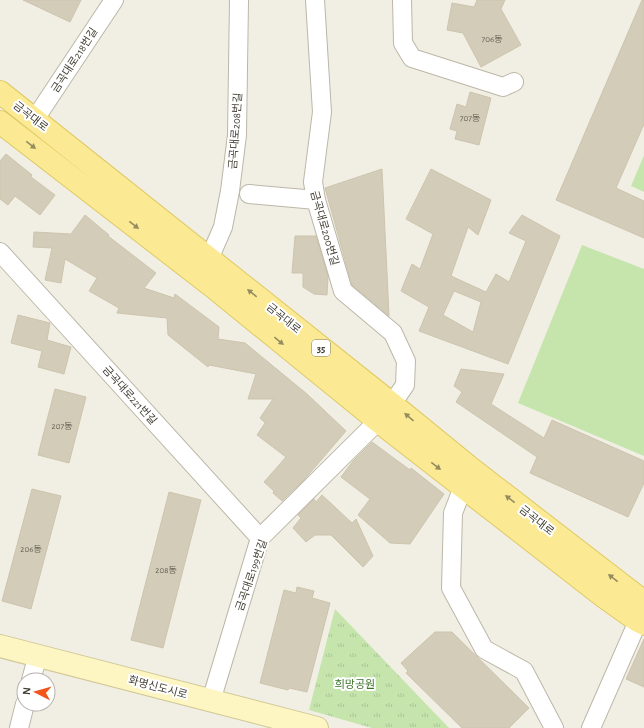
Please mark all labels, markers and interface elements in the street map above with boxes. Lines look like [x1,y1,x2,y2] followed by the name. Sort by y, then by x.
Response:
[49,26,99,95] street label: 금곡대로218번길
[481,35,503,44] house number: 706동
[227,92,244,170] street label: 금곡대로208번길
[11,100,50,133] street label: 금곡대로
[460,114,480,123] house number: 707동
[26,141,37,150] one-way arrow
[309,189,340,267] street label: 금곡대로200번길
[128,221,139,230] one-way arrow
[247,289,258,297] one-way arrow
[264,301,303,335] street label: 금곡대로
[274,336,285,345] one-way arrow
[312,340,330,356] road number: 35
[101,364,159,427] street label: 금곡대로221번길
[404,413,414,422] one-way arrow
[52,422,72,431] house number: 207동
[430,461,441,470] one-way arrow
[505,495,516,503] one-way arrow
[517,504,556,537] street label: 금곡대로
[234,538,269,612] street label: 금곡대로199번길
[20,545,42,554] house number: 206동
[155,566,177,575] house number: 208동
[608,574,619,583] one-way arrow
[16,672,56,712] north arrow
[127,674,189,701] street label: 화명신도시로
[335,679,375,690] park label: 희망공원
[21,687,32,695] text: N

